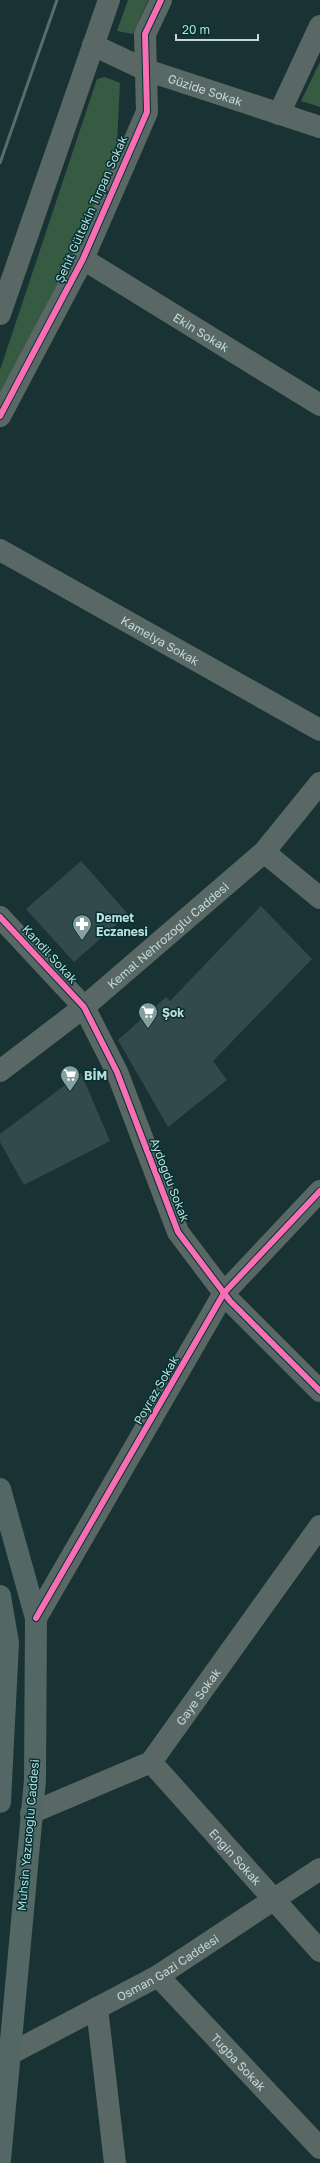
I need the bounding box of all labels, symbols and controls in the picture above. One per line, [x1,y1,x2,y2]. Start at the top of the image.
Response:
scale bar [176,16,258,42]
text: 20 m [182,22,210,37]
street label: Güzide Sokak [166,70,245,109]
street label: Şehit Gültekin Tırpan Sokak [52,133,130,285]
street label: Ekin Sokak [171,309,232,355]
street label: Kamelya Sokak [119,612,202,668]
street label: Kemal Nehrozoğlu Caddesi [104,878,232,991]
place label: Demet Eczanesi [96,910,148,939]
pharmacy icon: Demet Eczanesi [71,913,93,941]
street label: Kandil Sokak [19,922,81,987]
supermarket icon: Şok [137,1001,159,1029]
place label: Şok [162,1005,184,1020]
supermarket icon: BİM [59,1064,81,1092]
place label: BİM [84,1068,107,1083]
street label: Aydoğdu Sokak [147,1136,193,1224]
street label: Poyraz Sokak [130,1353,182,1427]
street label: Gaye Sokak [172,1665,224,1728]
street label: Muhsin Yazıcıoğlu Caddesi [14,1758,42,1912]
street label: Engin Sokak [206,1825,265,1888]
street label: Osman Gazi Caddesi [114,1931,221,2004]
street label: Tuğba Sokak [208,2030,270,2094]

